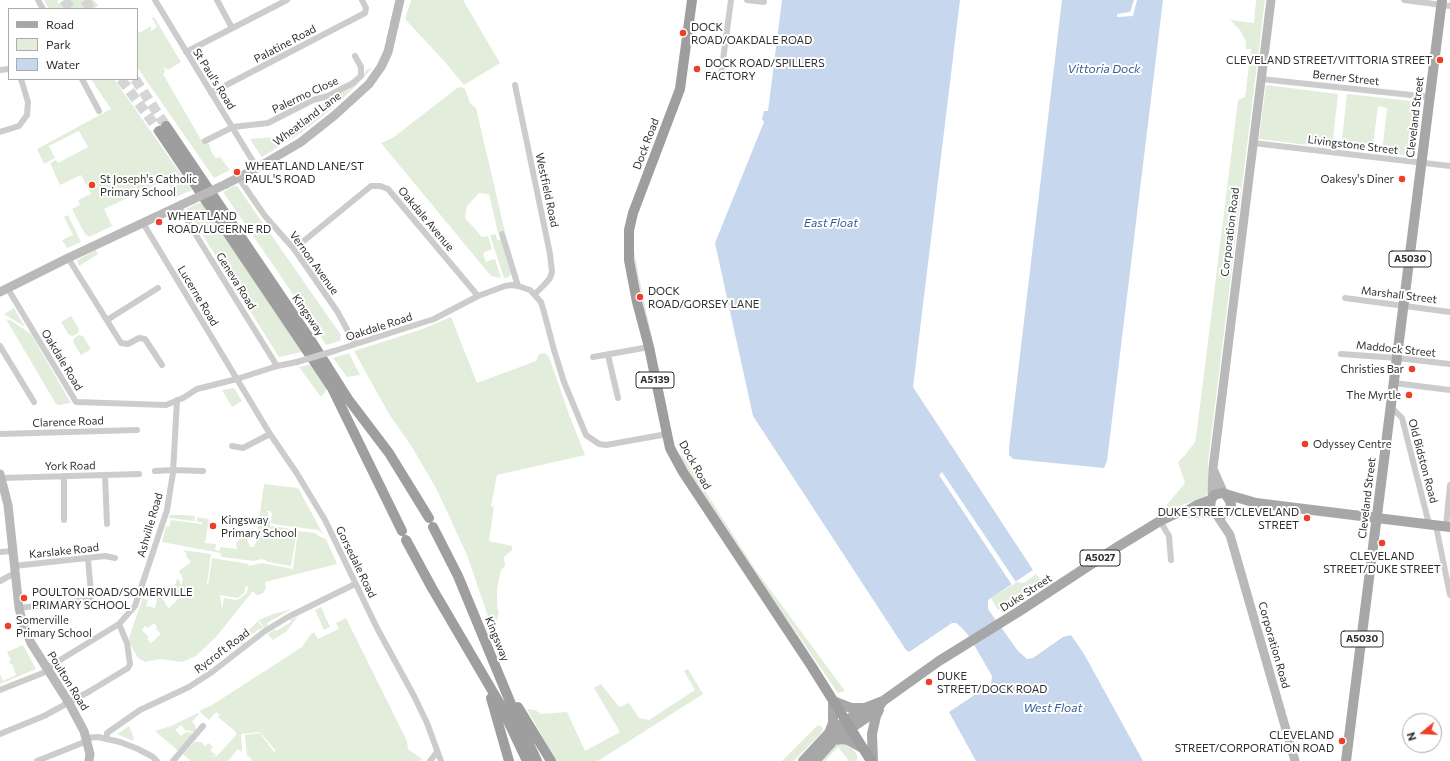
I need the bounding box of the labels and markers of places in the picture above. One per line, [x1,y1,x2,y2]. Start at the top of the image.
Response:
place label: DOCK ROAD/OAKDALE ROAD [691,20,812,46]
marker: DOCK ROAD/OAKDALE ROAD [678,28,688,38]
place label: CLEVELAND STREET/VITTORIA STREET [1226,53,1432,67]
marker: CLEVELAND STREET/VITTORIA STREET [1435,55,1445,65]
place label: DOCK ROAD/SPILLERS FACTORY [705,56,825,82]
marker: DOCK ROAD/SPILLERS FACTORY [692,64,702,74]
place label: WHEATLAND LANE/ST PAUL'S ROAD [245,159,364,185]
marker: WHEATLAND LANE/ST PAUL'S ROAD [232,167,242,177]
place label: St Joseph's Catholic Primary School [100,172,197,198]
place label: Oakesy's Diner [1320,172,1394,186]
marker: Oakesy's Diner [1397,174,1407,184]
marker: St Joseph's Catholic Primary School [87,180,97,190]
place label: WHEATLAND ROAD/LUCERNE RD [167,209,271,235]
marker: WHEATLAND ROAD/LUCERNE RD [154,217,164,227]
place label: DOCK ROAD/GORSEY LANE [648,284,759,310]
marker: DOCK ROAD/GORSEY LANE [635,292,645,302]
place label: Christies Bar [1340,362,1404,376]
marker: Christies Bar [1407,364,1417,374]
place label: The Myrtle [1346,388,1401,402]
marker: The Myrtle [1404,390,1414,400]
place label: Odyssey Centre [1313,437,1392,451]
marker: Odyssey Centre [1300,439,1310,449]
place label: DUKE STREET/CLEVELAND STREET [1158,505,1299,531]
place label: Kingsway Primary School [221,513,297,539]
marker: DUKE STREET/CLEVELAND STREET [1302,513,1312,523]
marker: Kingsway Primary School [208,521,218,531]
marker: CLEVELAND STREET/DUKE STREET [1377,538,1387,548]
place label: CLEVELAND STREET/DUKE STREET [1323,549,1441,575]
place label: POULTON ROAD/SOMERVILLE PRIMARY SCHOOL [32,585,193,611]
marker: POULTON ROAD/SOMERVILLE PRIMARY SCHOOL [19,593,29,603]
place label: Somerville Primary School [16,613,92,639]
marker: Somerville Primary School [3,621,13,631]
place label: DUKE STREET/DOCK ROAD [937,669,1047,695]
marker: DUKE STREET/DOCK ROAD [924,677,934,687]
place label: CLEVELAND STREET/CORPORATION ROAD [1175,728,1334,754]
marker: CLEVELAND STREET/CORPORATION ROAD [1337,736,1347,746]

